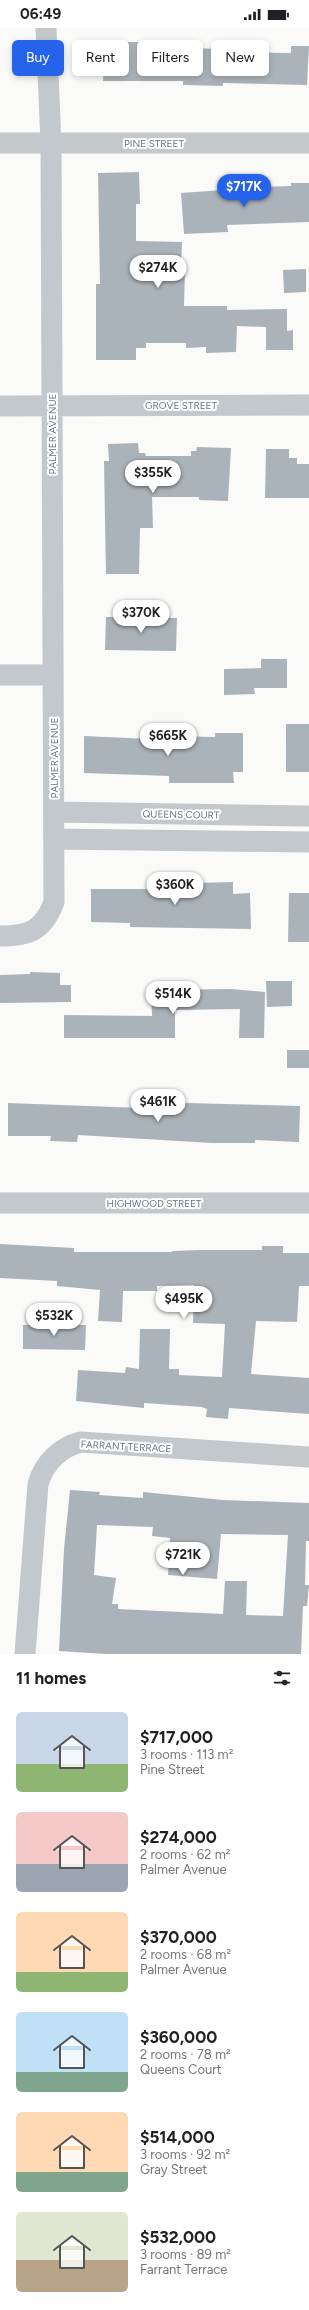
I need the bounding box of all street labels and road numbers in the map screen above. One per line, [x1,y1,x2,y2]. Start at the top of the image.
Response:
street label: PINE STREET [124,137,184,150]
street label: PALMER AVENUE [46,394,59,474]
street label: GROVE STREET [145,399,218,412]
street label: PALMER AVENUE [48,718,61,798]
street label: QUEENS COURT [142,807,220,822]
street label: HIGHWOOD STREET [106,1197,202,1210]
street label: FARRANT TERRACE [80,1438,172,1455]

